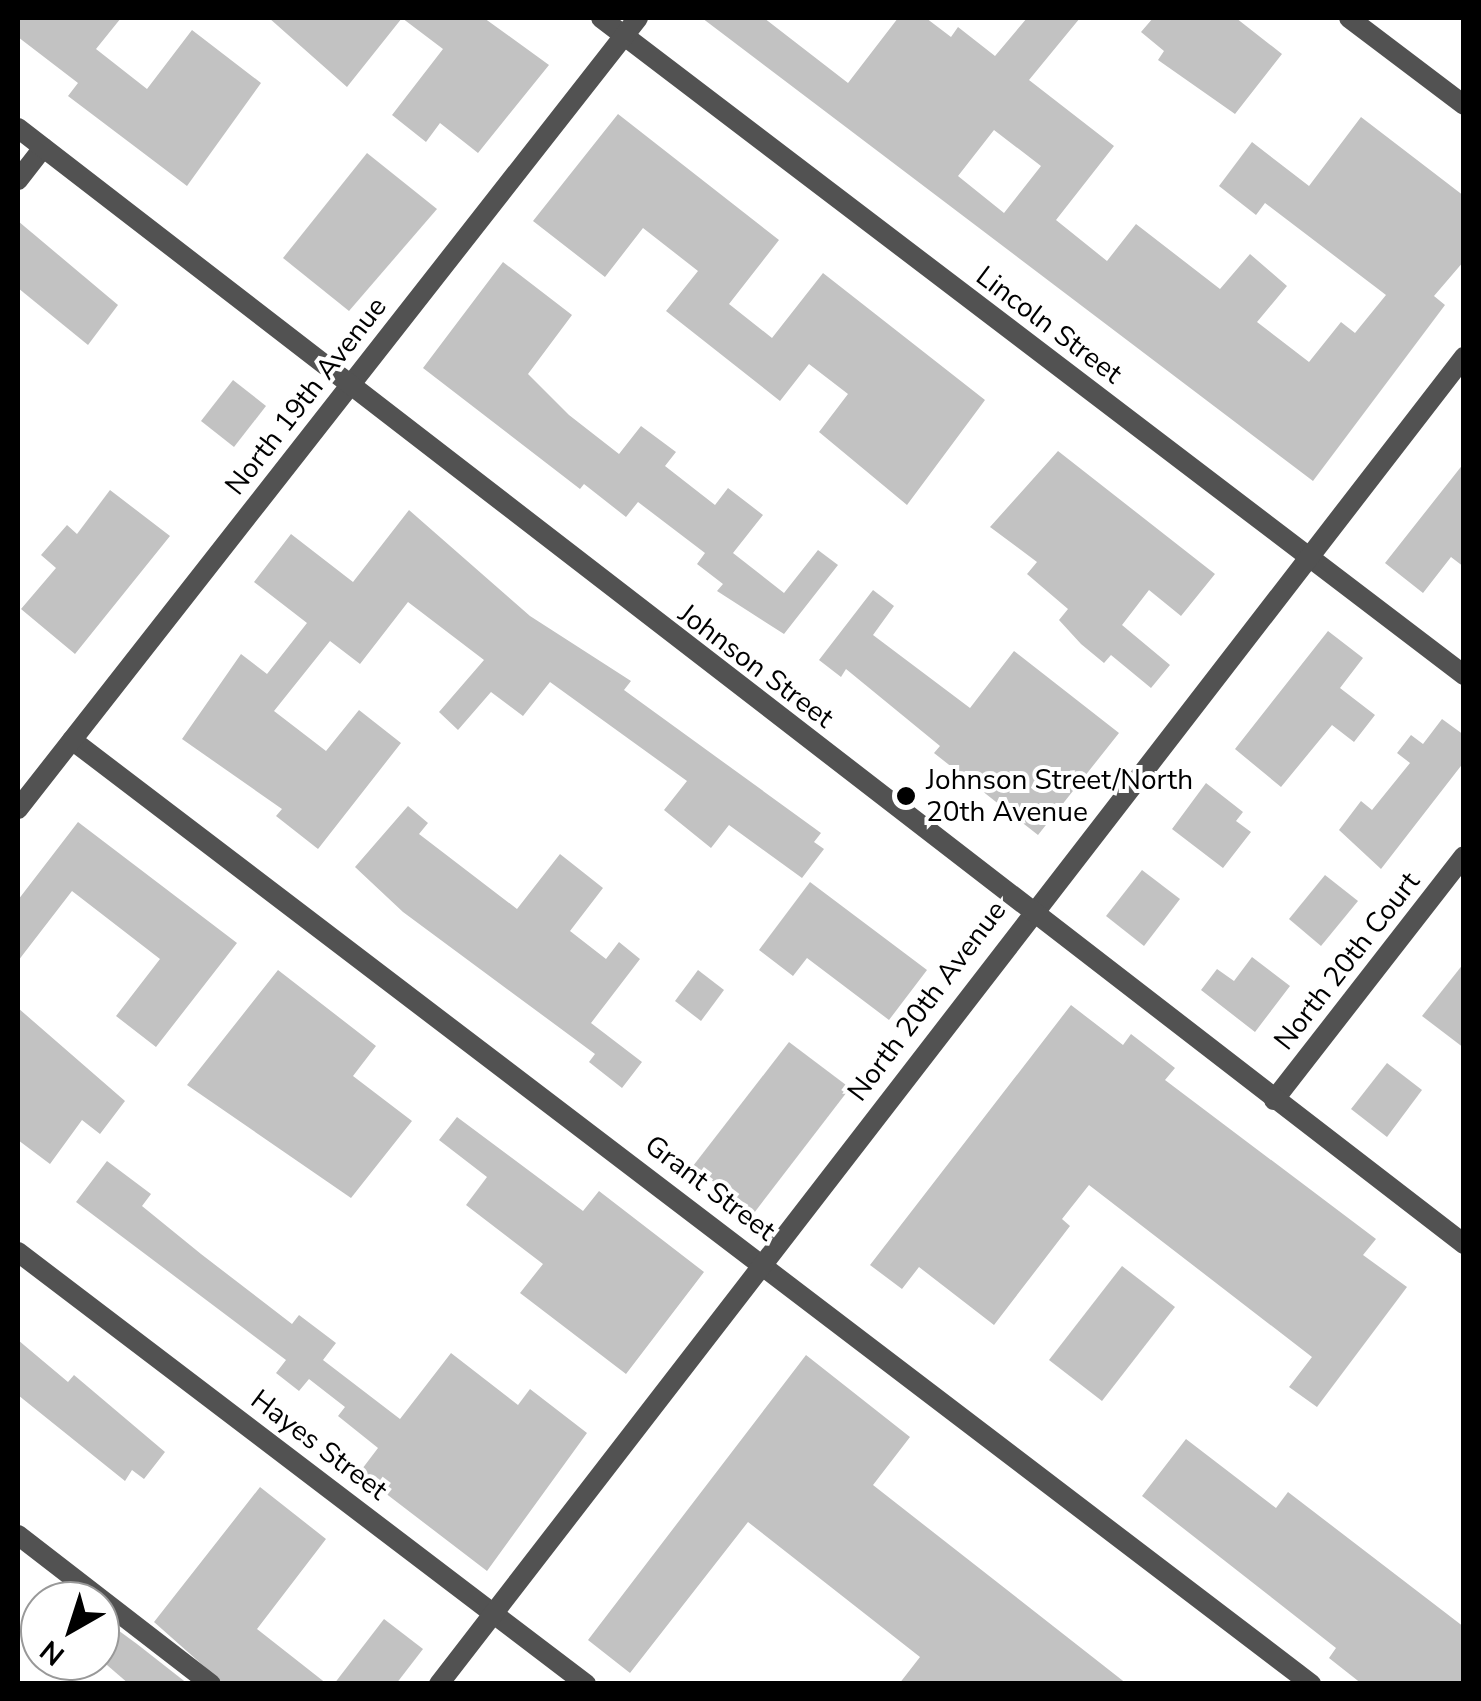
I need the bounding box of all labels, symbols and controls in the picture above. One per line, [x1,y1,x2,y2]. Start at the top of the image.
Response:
street label: Lincoln Street [970,259,1128,391]
street label: North 19th Avenue [218,290,394,502]
street label: Johnson Street [672,597,840,735]
place label: Johnson Street/North 20th Avenue [926,763,1193,829]
marker: Johnson Street/North 20th Avenue [895,785,917,807]
street label: North 20th Court [1267,865,1427,1057]
street label: North 20th Avenue [841,894,1013,1108]
street label: Grant Street [638,1128,782,1248]
street label: Hayes Street [244,1383,394,1507]
north arrow [20,1581,120,1681]
text: N [32,1631,72,1674]

